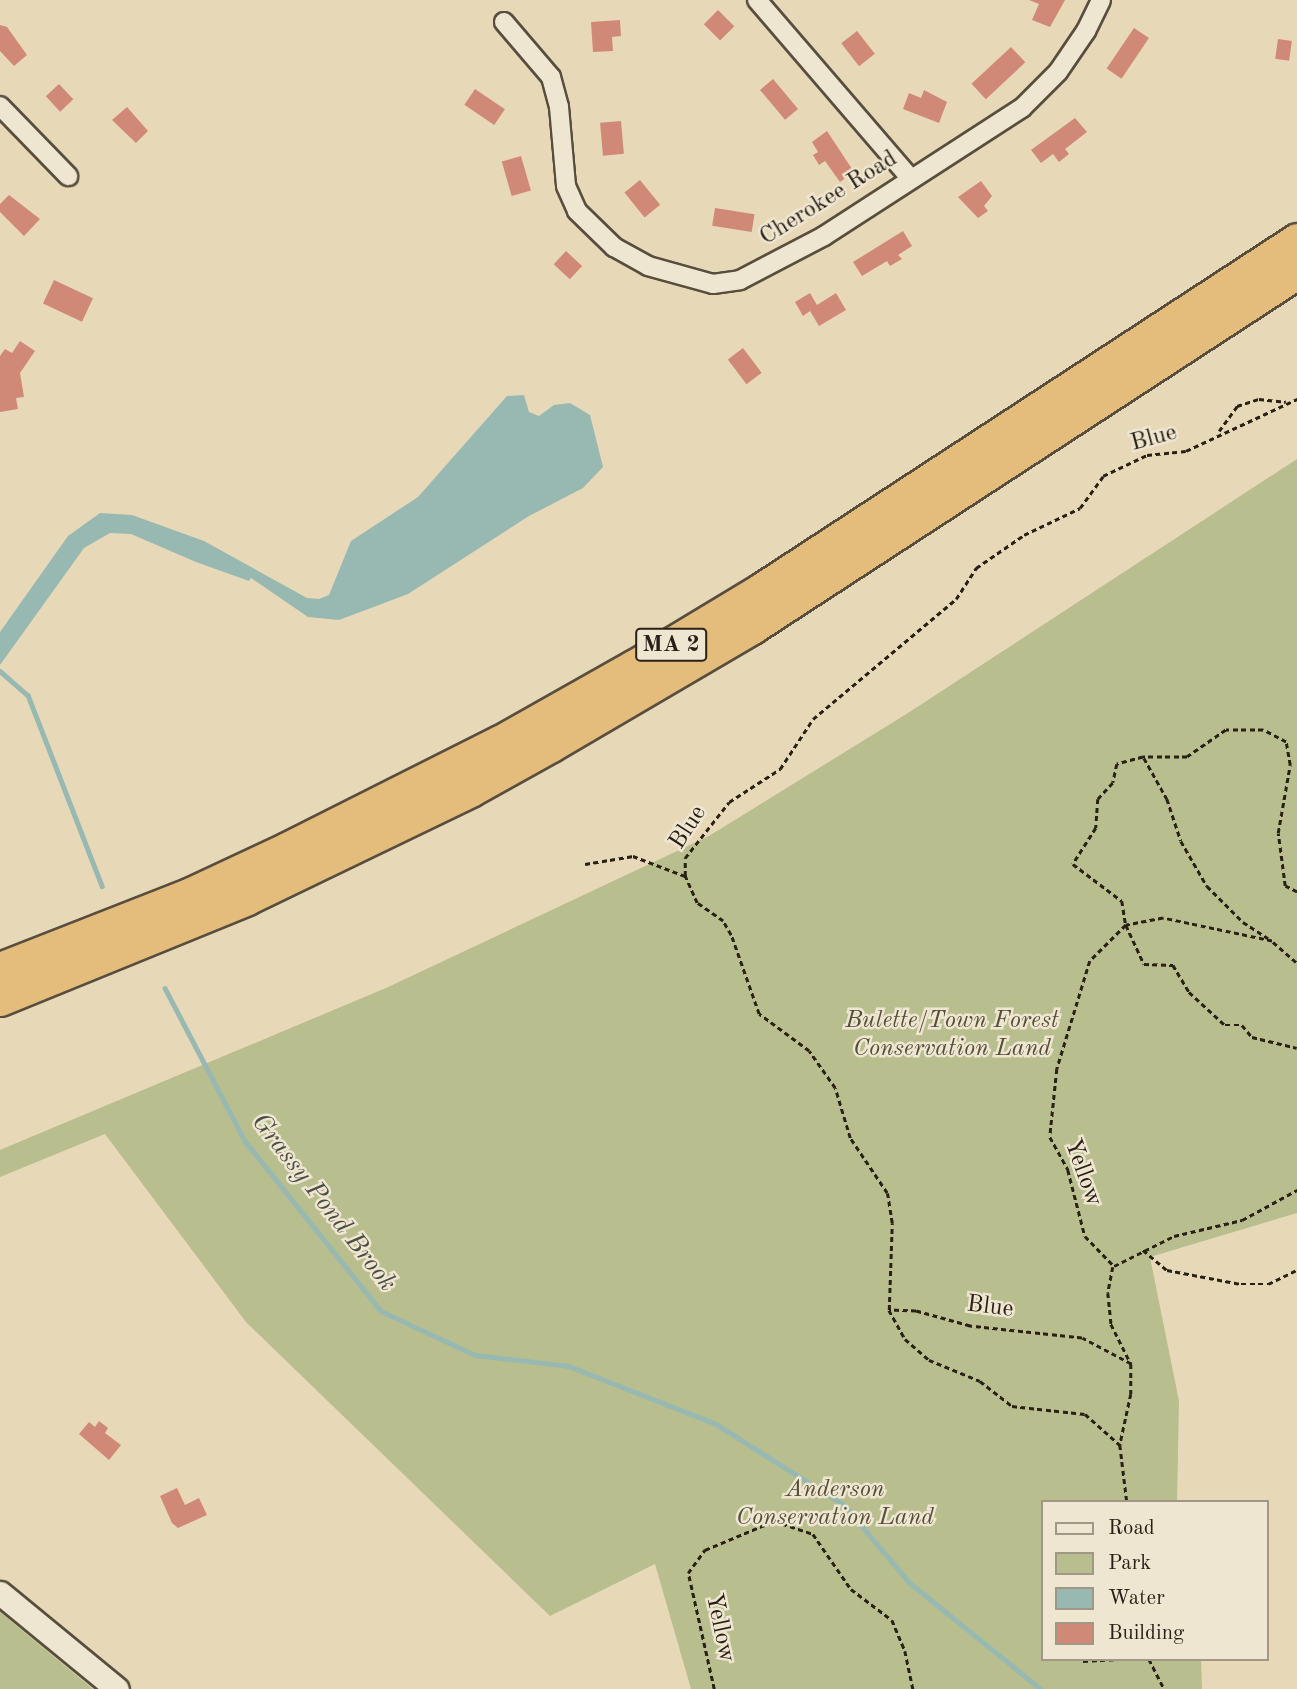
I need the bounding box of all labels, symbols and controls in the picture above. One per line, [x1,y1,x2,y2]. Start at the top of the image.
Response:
street label: Cherokee Road [755,145,903,253]
street label: Blue [1128,419,1180,459]
road number: MA 2 [634,625,708,664]
street label: Blue [664,800,714,856]
park label: Bulette/Town Forest Conservation Land [845,1008,1059,1064]
water label: Grassy Pond Brook [244,1108,402,1298]
street label: Yellow [1057,1135,1107,1211]
street label: Blue [965,1291,1015,1325]
park label: Anderson Conservation Land [736,1477,934,1533]
legend [1042,1500,1269,1661]
text: Road [1108,1518,1155,1539]
text: Park [1108,1553,1151,1574]
text: Water [1108,1588,1165,1609]
street label: Yellow [698,1591,740,1665]
text: Building [1108,1623,1184,1644]

